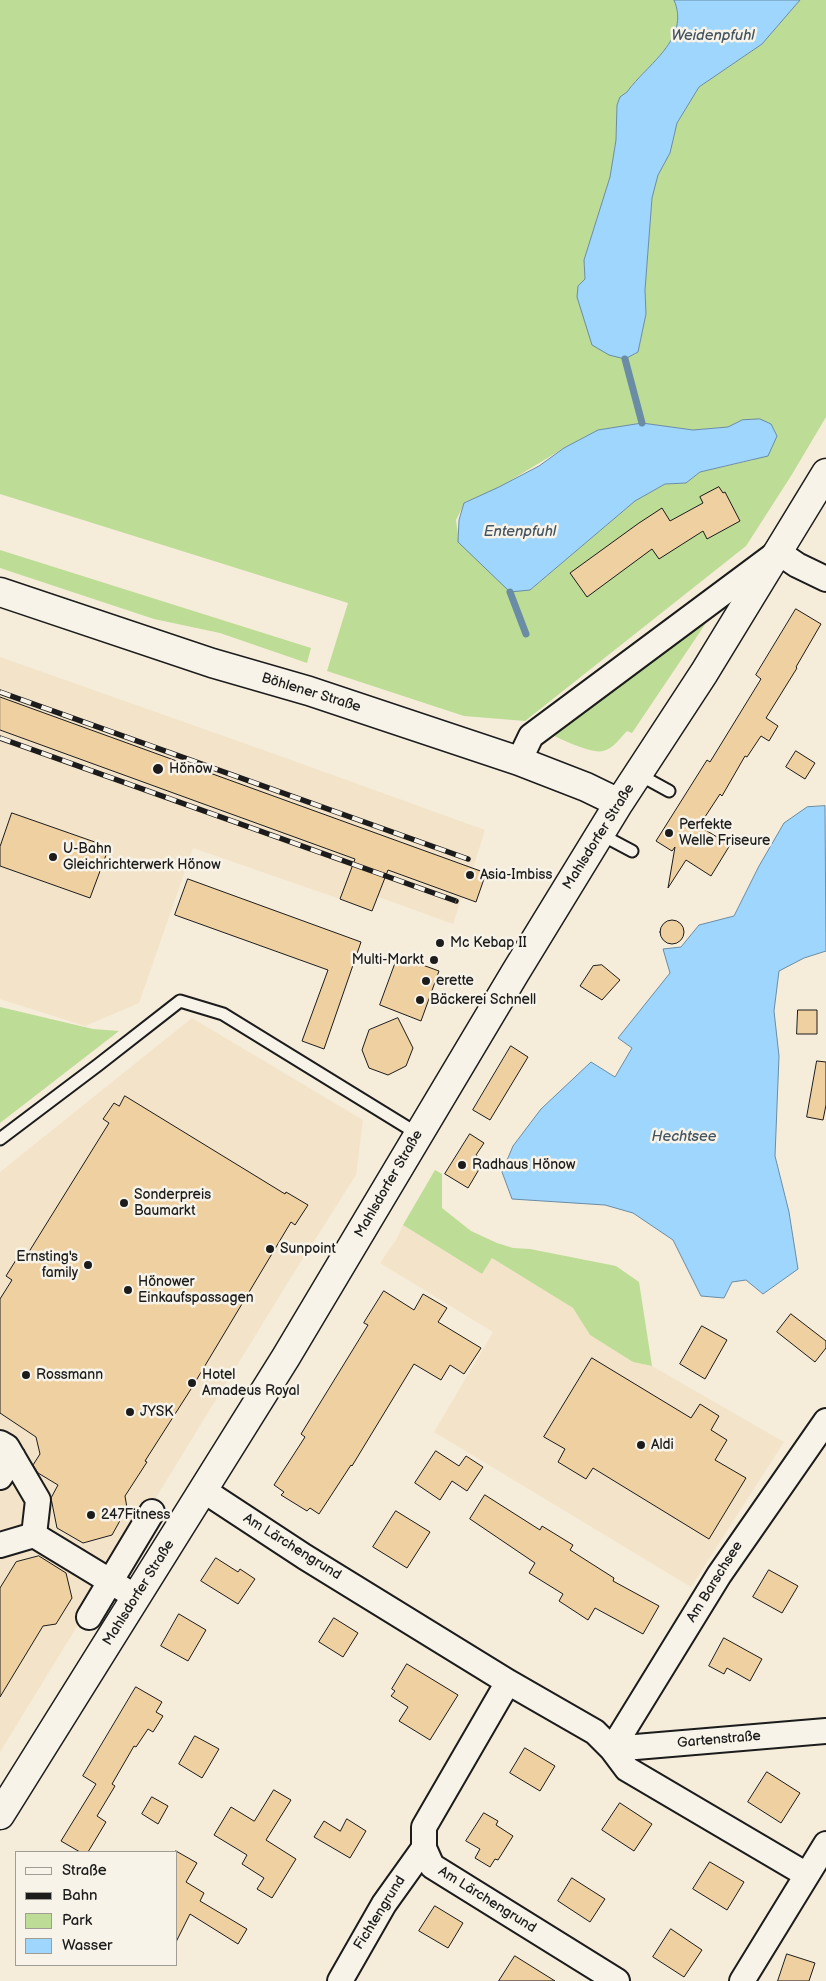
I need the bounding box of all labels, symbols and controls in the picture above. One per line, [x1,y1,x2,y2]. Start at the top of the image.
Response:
water label: Weidenpfuhl [671,27,755,45]
water label: Entenpfuhl [484,523,556,541]
street label: Böhlener Straße [259,670,363,716]
place label: Hönow [169,761,212,777]
marker: Hönow [151,762,165,776]
street label: Mahlsdorfer Straße [560,781,638,893]
place label: Perfekte Welle Friseure [679,817,770,850]
marker: Perfekte Welle Friseure [663,827,675,839]
place label: U-Bahn Gleichrichterwerk Hönow [63,841,221,874]
marker: U-Bahn Gleichrichterwerk Hönow [47,851,59,863]
place label: Asia-Imbiss [480,867,552,883]
marker: Asia-Imbiss [464,869,476,881]
place label: Mc Kebap II [450,935,527,951]
marker: Mc Kebap II [434,937,446,949]
place label: Multi-Markt [352,952,424,968]
marker: Multi-Markt [428,954,440,966]
place label: erette [436,973,474,989]
marker: erette [420,975,432,987]
place label: Bäckerei Schnell [430,992,536,1008]
marker: Bäckerei Schnell [414,994,426,1006]
street label: Mahlsdorfer Straße [351,1127,427,1241]
water label: Hechtsee [651,1128,717,1146]
place label: Radhaus Hönow [472,1157,575,1173]
marker: Radhaus Hönow [456,1159,468,1171]
place label: Sonderpreis Baumarkt [134,1187,211,1220]
marker: Sonderpreis Baumarkt [118,1197,130,1209]
place label: Sunpoint [280,1241,336,1257]
marker: Sunpoint [264,1243,276,1255]
place label: Ernsting's family [16,1249,78,1282]
marker: Ernsting's family [82,1259,94,1271]
place label: Hönower Einkaufspassagen [138,1274,254,1306]
marker: Hönower Einkaufspassagen [122,1284,134,1296]
place label: Rossmann [36,1367,103,1383]
place label: Hotel Amadeus Royal [202,1367,300,1400]
marker: Rossmann [20,1369,32,1381]
marker: Hotel Amadeus Royal [186,1377,198,1389]
place label: JYSK [140,1404,173,1420]
marker: JYSK [124,1406,136,1418]
place label: Aldi [651,1437,674,1453]
marker: Aldi [635,1439,647,1451]
place label: 247Fitness [101,1507,170,1523]
marker: 247Fitness [85,1509,97,1521]
street label: Am Lärchengrund [240,1510,344,1584]
street label: Mahlsdorfer Straße [100,1537,178,1649]
street label: Am Barschsee [683,1538,747,1626]
street label: Gartenstraße [677,1728,761,1752]
legend [15,1851,178,1966]
text: Straße [62,1861,107,1880]
street label: Am Lärchengrund [435,1863,539,1937]
street label: Fichtengrund [351,1873,409,1953]
text: Bahn [62,1886,98,1905]
text: Park [62,1911,92,1930]
text: Wasser [62,1936,112,1955]

